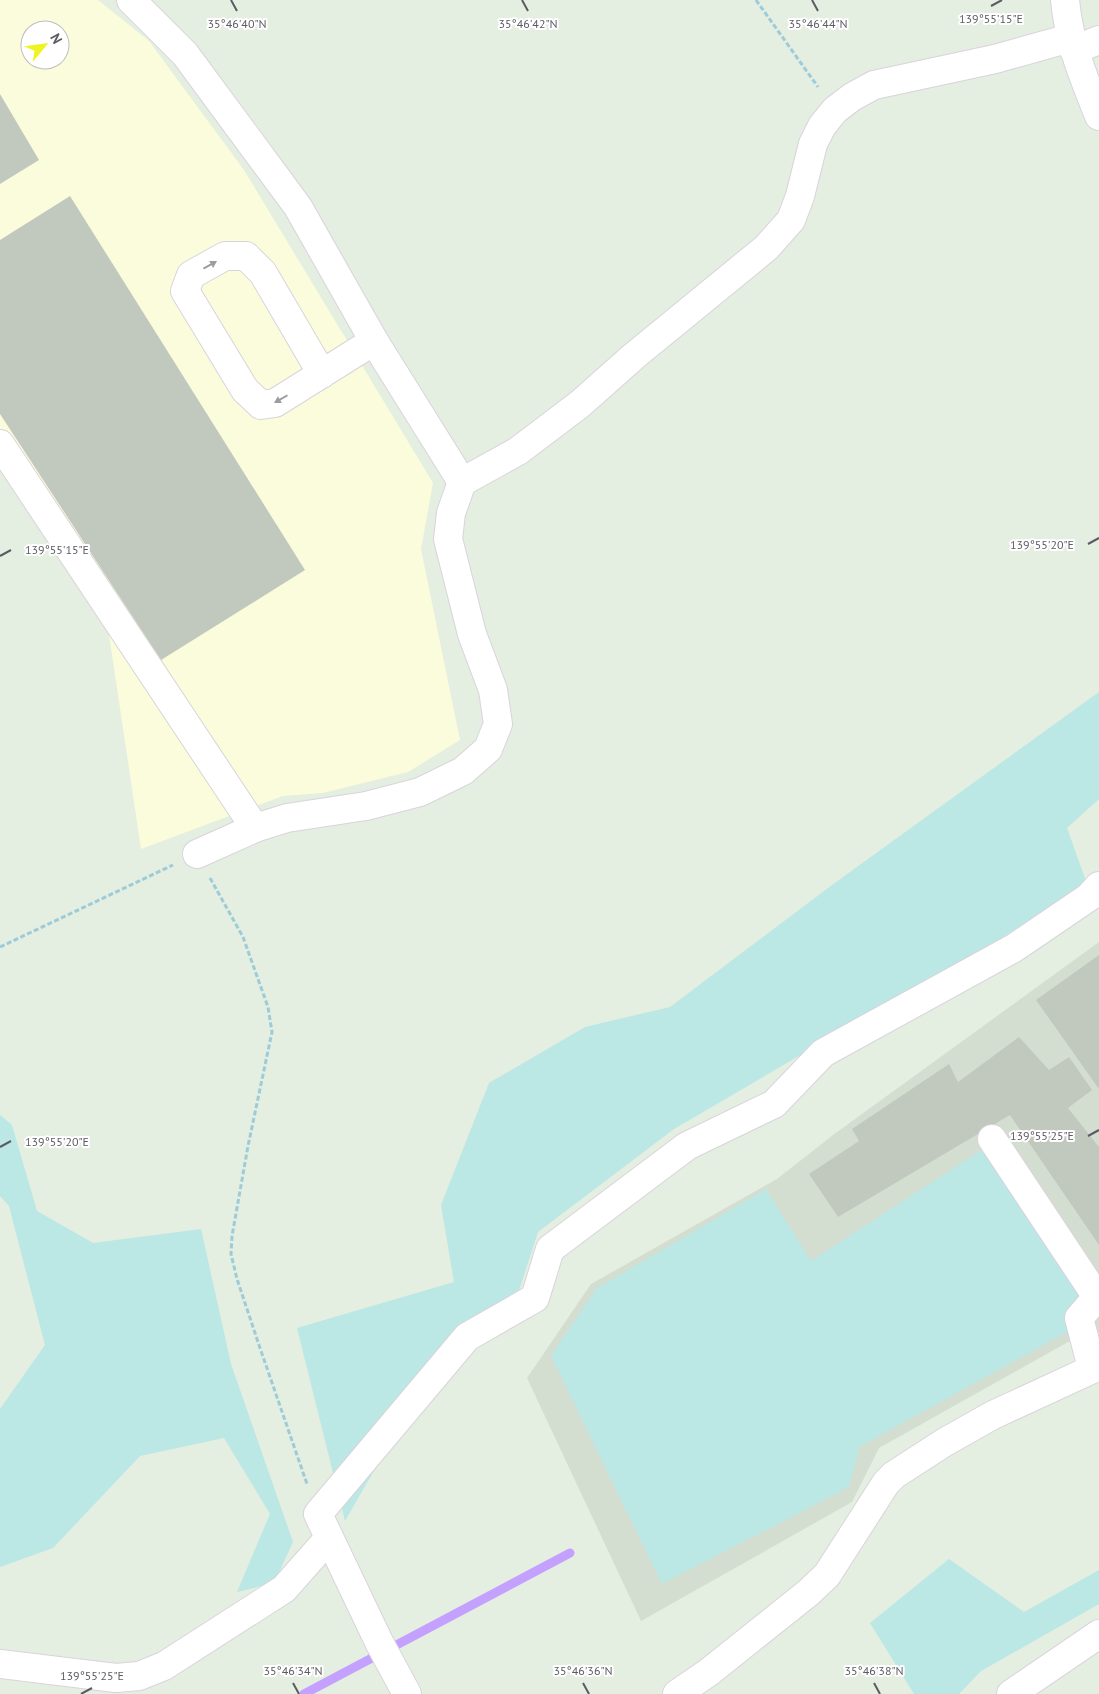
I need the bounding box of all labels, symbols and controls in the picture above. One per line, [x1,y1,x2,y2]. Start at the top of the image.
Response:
text: 139°55'15"E [959,11,1023,26]
text: 35°46'40"N [207,16,267,31]
text: 35°46'42"N [498,16,558,31]
text: 35°46'44"N [788,16,848,31]
north arrow [20,20,70,70]
text: N [46,30,66,47]
one-way arrow [203,260,216,269]
one-way arrow [274,395,287,404]
text: 139°55'20"E [1010,537,1074,552]
text: 139°55'15"E [25,542,89,557]
text: 139°55'25"E [1010,1128,1074,1143]
text: 139°55'20"E [25,1134,89,1149]
text: 35°46'34"N [263,1663,323,1678]
text: 35°46'36"N [553,1663,613,1678]
text: 35°46'38"N [844,1663,904,1678]
text: 139°55'25"E [60,1668,124,1683]

